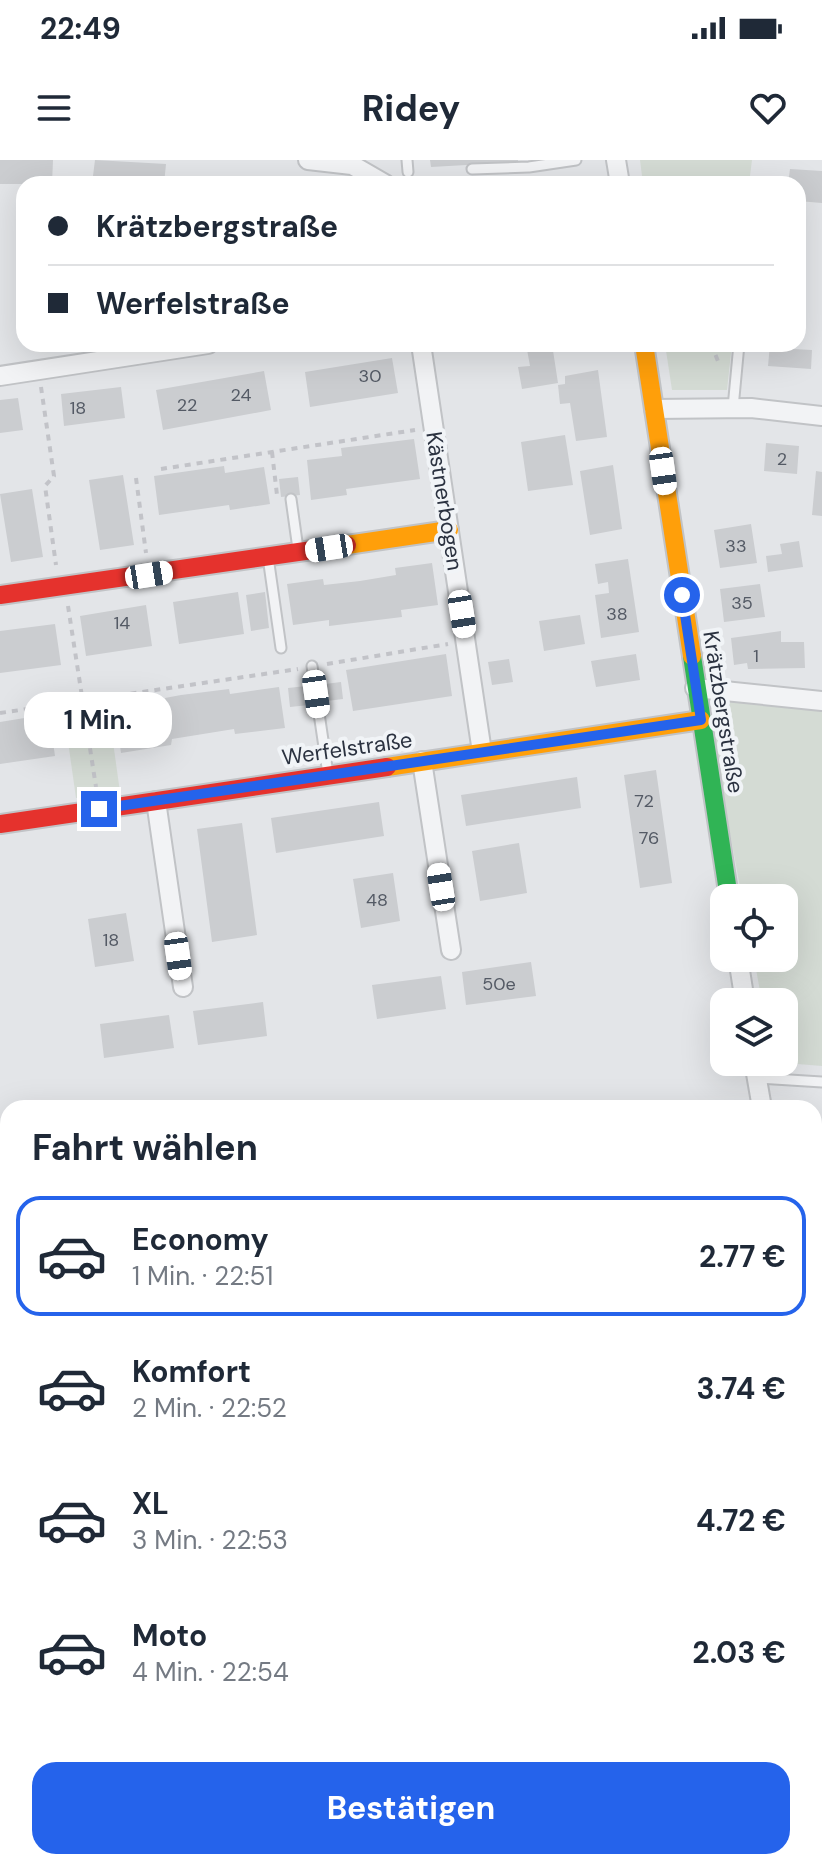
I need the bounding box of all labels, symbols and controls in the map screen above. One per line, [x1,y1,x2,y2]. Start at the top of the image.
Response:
text: 22:49 [40,9,121,48]
text: Ridey [362,85,460,132]
icon: menu [32,86,76,130]
icon: heart [746,86,790,130]
text: Krätzbergstraße [96,207,338,246]
text: Werfelstraße [96,284,289,323]
house number: 30 [359,364,381,388]
house number: 24 [231,383,252,407]
house number: 22 [177,393,197,417]
house number: 18 [70,396,86,420]
street label: Kästnerbogen [419,430,470,573]
car [648,446,678,496]
house number: 2 [777,447,787,471]
car [303,532,355,564]
house number: 33 [725,534,747,558]
car [123,559,175,591]
route start [664,577,700,613]
car [446,588,478,640]
house number: 35 [731,591,753,615]
house number: 38 [606,602,628,626]
house number: 14 [114,611,130,635]
street label: Krätzbergstraße [696,629,751,795]
house number: 1 [753,644,759,668]
car [301,669,331,719]
callout: 1 Min. [25,693,173,749]
text: 1 Min. [64,703,132,737]
street label: Werfelstraße [280,725,414,772]
house number: 72 [634,789,654,813]
route end [81,791,117,827]
house number: 76 [639,826,659,850]
car [425,861,457,913]
map controls [710,884,798,1076]
button: locate [710,884,798,972]
house number: 48 [366,888,388,912]
house number: 18 [103,928,119,952]
car [163,931,193,981]
house number: 50e [482,972,516,996]
button: layers [710,988,798,1076]
text: Fahrt wählen [32,1124,258,1171]
icon: car [36,1220,108,1292]
text: Economy [132,1220,269,1259]
text: 2.77 € [699,1237,786,1276]
text: 1 Min. · 22:51 [132,1259,273,1293]
icon: car [36,1352,108,1424]
text: Komfort [132,1352,251,1391]
text: 3.74 € [697,1369,786,1408]
text: 2 Min. · 22:52 [132,1391,287,1425]
icon: car [36,1484,108,1556]
text: XL [132,1484,169,1523]
text: 4.72 € [696,1501,786,1540]
text: 3 Min. · 22:53 [132,1523,288,1557]
icon: car [36,1616,108,1688]
text: Moto [132,1616,207,1655]
text: 2.03 € [692,1633,786,1672]
text: 4 Min. · 22:54 [132,1655,289,1689]
button: Bestätigen [32,1762,790,1854]

